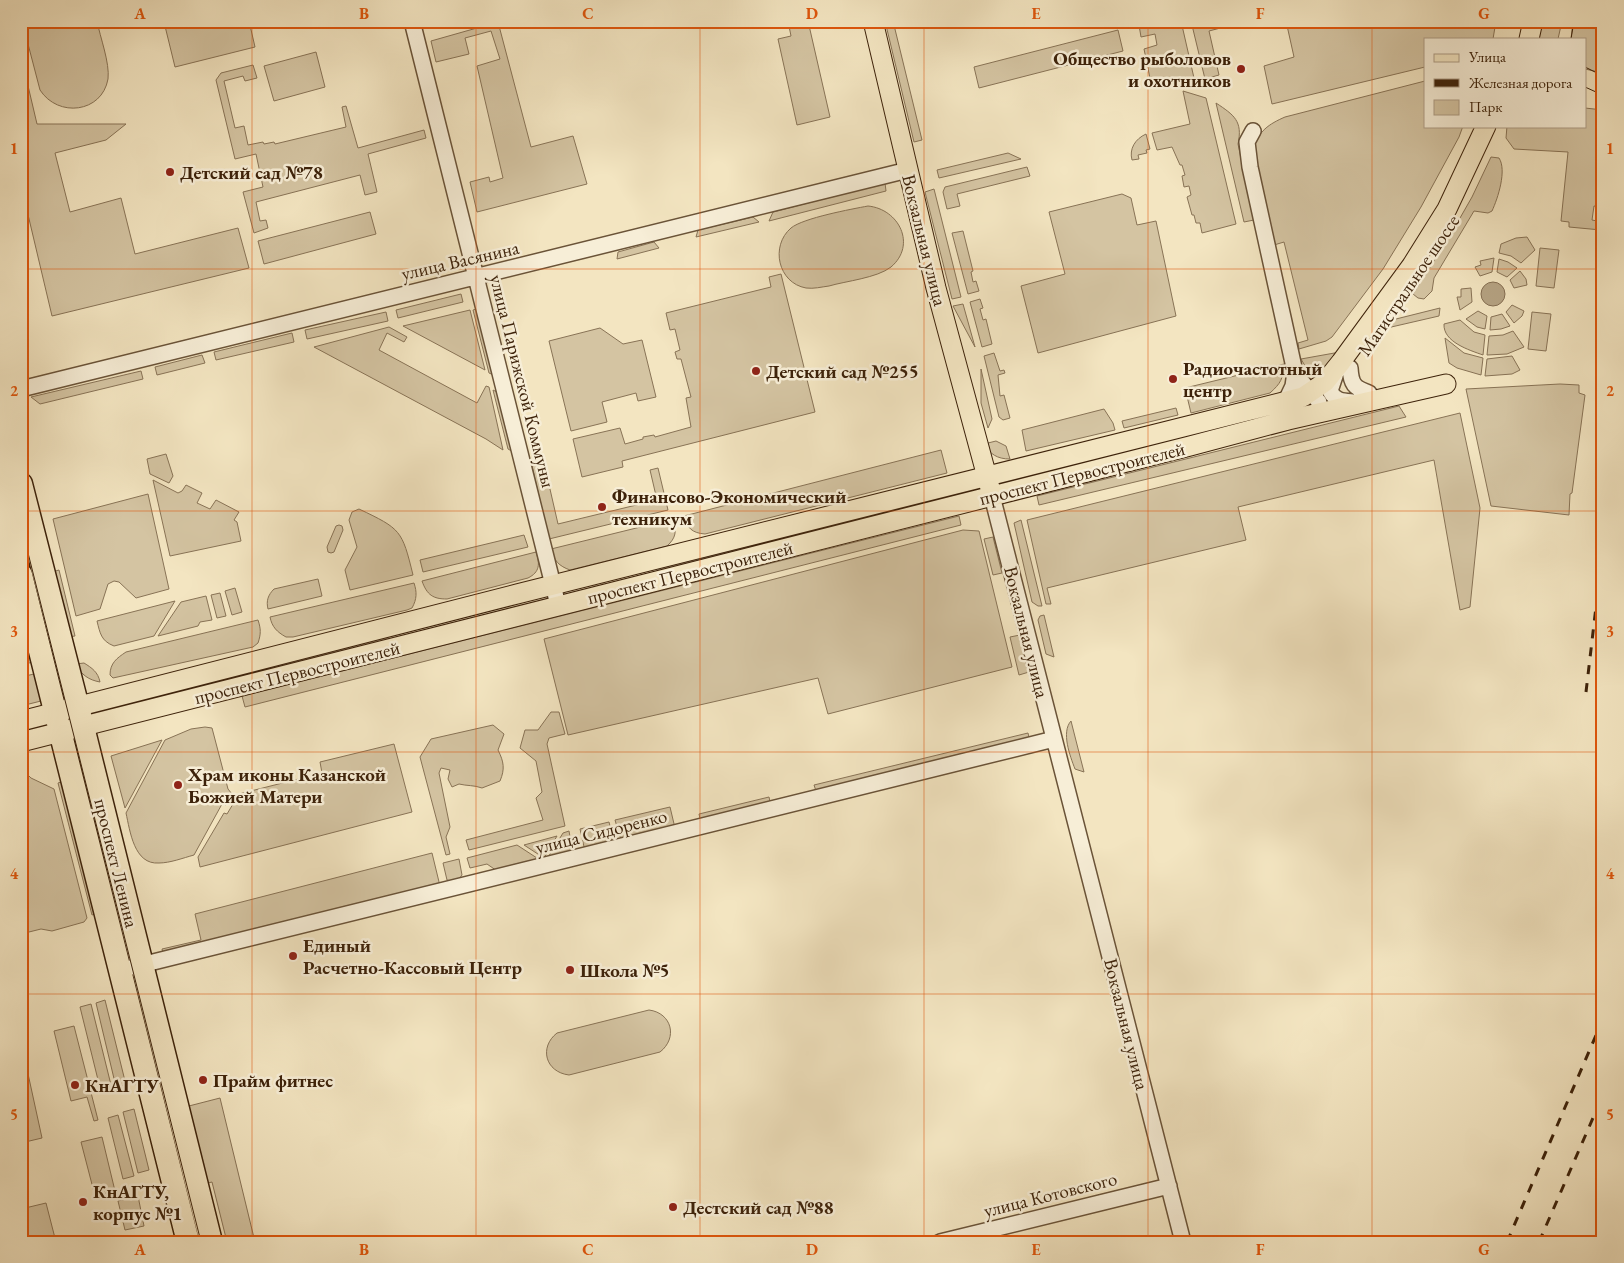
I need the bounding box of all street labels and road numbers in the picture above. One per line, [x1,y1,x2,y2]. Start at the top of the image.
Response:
street label: Вокзальная улица [896,172,953,309]
street label: Магистральное шоссе [1352,210,1465,361]
street label: улица Васянина [399,235,522,286]
street label: улица Парижской Коммуны [484,272,561,491]
street label: проспект Первостроителей [977,436,1188,511]
street label: проспект Первостроителей [585,535,796,610]
street label: Вокзальная улица [998,564,1055,701]
street label: проспект Первостроителей [192,635,403,710]
street label: проспект Ленина [88,796,145,931]
street label: улица Сидоренко [533,803,670,860]
street label: Вокзальная улица [1098,956,1155,1093]
street label: улица Котовского [981,1166,1119,1223]

